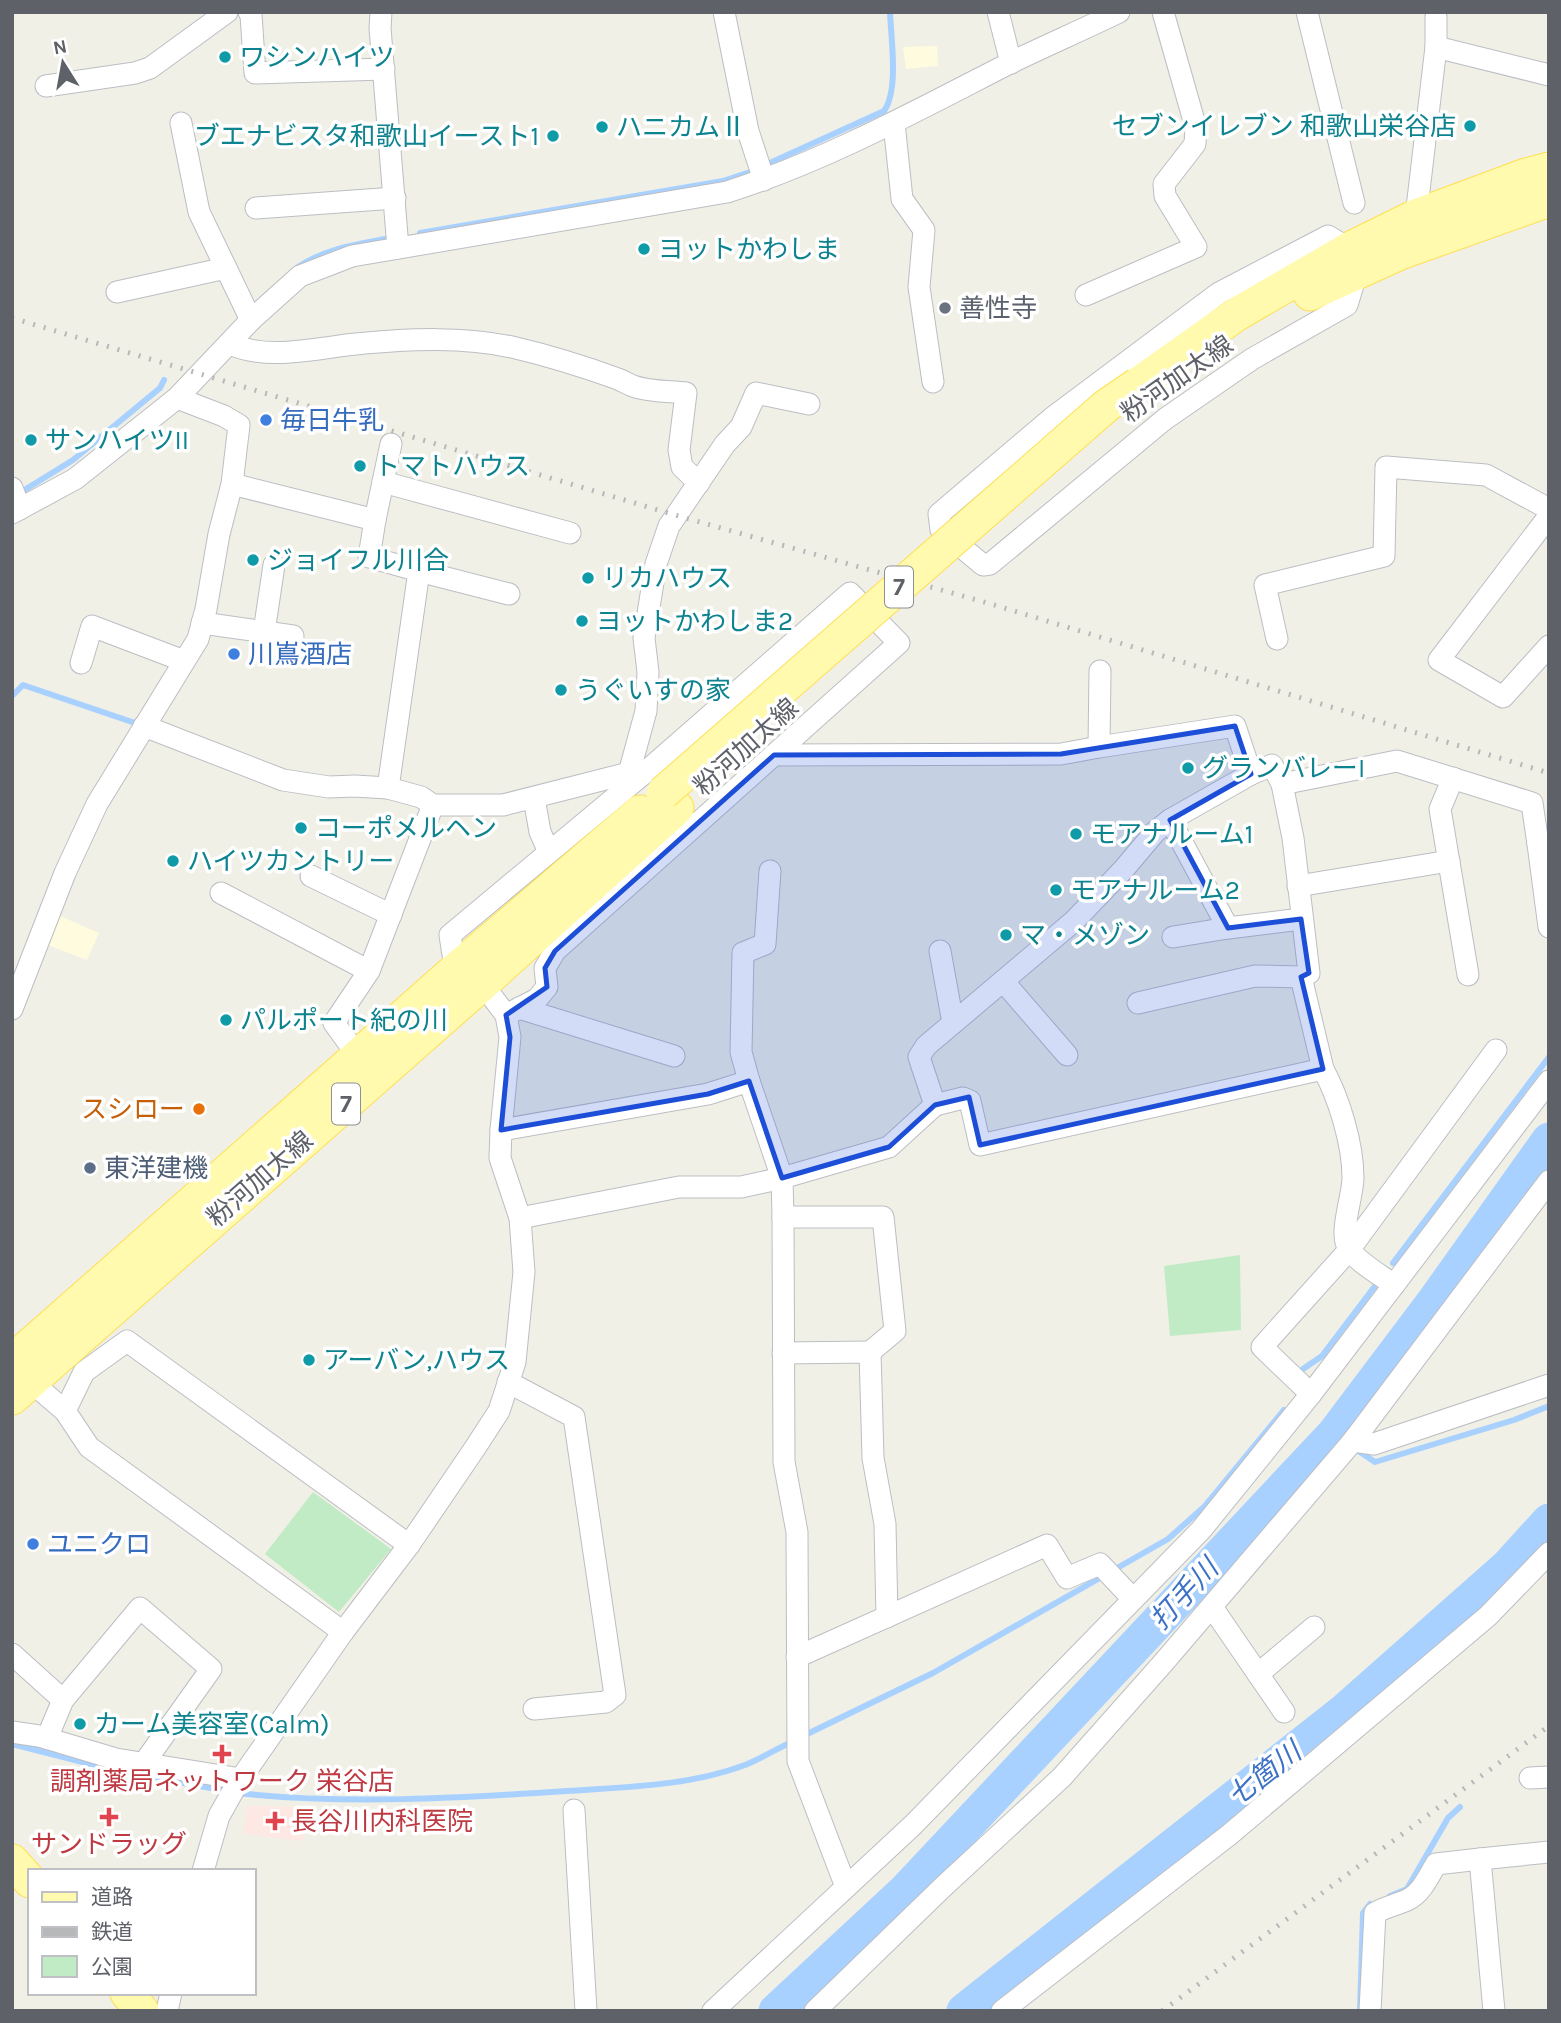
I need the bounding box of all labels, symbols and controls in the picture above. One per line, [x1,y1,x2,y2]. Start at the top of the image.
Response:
north arrow [28,28,98,98]
text: N [51,35,69,59]
place label: ワシンハイツ [239,42,394,73]
marker: ワシンハイツ [217,49,233,65]
place label: セブンイレブン 和歌山栄谷店 [1112,111,1456,142]
place label: ハニカムⅡ [616,112,746,143]
marker: セブンイレブン 和歌山栄谷店 [1462,118,1478,134]
marker: ハニカムⅡ [594,119,610,135]
place label: ブエナビスタ和歌山イースト1 [194,121,539,152]
marker: ブエナビスタ和歌山イースト1 [545,128,561,144]
place label: ヨットかわしま [658,234,840,265]
marker: ヨットかわしま [636,241,652,257]
place label: 善性寺 [959,293,1037,324]
marker: 善性寺 [937,300,953,316]
street label: 粉河加太線 [1115,329,1239,429]
place label: 毎日牛乳 [280,405,384,436]
marker: 毎日牛乳 [258,412,274,428]
place label: サンハイツII [45,425,189,456]
marker: サンハイツII [23,432,39,448]
place label: トマトハウス [374,451,530,482]
marker: トマトハウス [352,458,368,474]
place label: ジョイフル川合 [267,545,449,576]
marker: ジョイフル川合 [245,552,261,568]
place label: リカハウス [602,563,732,594]
road number: 7 [885,566,913,608]
marker: リカハウス [580,570,596,586]
place label: ヨットかわしま2 [596,606,793,637]
marker: ヨットかわしま2 [574,613,590,629]
place label: 川嶌酒店 [248,639,352,670]
marker: 川嶌酒店 [226,646,242,662]
place label: うぐいすの家 [575,675,731,706]
marker: うぐいすの家 [553,682,569,698]
street label: 粉河加太線 [687,692,805,802]
place label: グランバレーI [1202,753,1365,784]
marker: グランバレーI [1180,760,1196,776]
place label: コーポメルヘン [315,813,497,844]
place label: モアナルーム1 [1090,819,1253,850]
marker: コーポメルヘン [293,820,309,836]
marker: モアナルーム1 [1068,826,1084,842]
place label: ハイツカントリー [187,846,394,877]
marker: ハイツカントリー [165,853,181,869]
place label: モアナルーム2 [1070,875,1240,906]
marker: モアナルーム2 [1048,882,1064,898]
place label: マ・メゾン [1020,920,1150,951]
marker: マ・メゾン [998,927,1014,943]
place label: パルポート紀の川 [240,1005,448,1036]
marker: パルポート紀の川 [218,1012,234,1028]
road number: 7 [332,1084,360,1124]
place label: スシロー [81,1094,185,1125]
marker: スシロー [191,1101,207,1117]
street label: 粉河加太線 [201,1125,319,1233]
place label: 東洋建機 [104,1153,208,1184]
marker: 東洋建機 [82,1160,98,1176]
place label: アーバン,ハウス [323,1345,510,1376]
marker: アーバン,ハウス [301,1352,317,1368]
place label: ユニクロ [47,1529,151,1560]
marker: ユニクロ [25,1536,41,1552]
water label: 打手川 [1143,1550,1227,1636]
place label: カーム美容室(Calm) [94,1709,330,1740]
marker: カーム美容室(Calm) [72,1716,88,1732]
water label: 七箇川 [1221,1733,1310,1813]
marker: 調剤薬局ネットワーク 栄谷店 [214,1746,230,1762]
place label: 調剤薬局ネットワーク 栄谷店 [50,1766,394,1797]
place label: 長谷川内科医院 [291,1806,473,1837]
marker: サンドラッグ [101,1809,117,1825]
marker: 長谷川内科医院 [265,1811,285,1831]
place label: サンドラッグ [31,1829,187,1860]
legend [28,1869,256,1995]
text: 道路 [91,1885,133,1909]
text: 鉄道 [91,1920,133,1944]
text: 公園 [91,1955,133,1979]

